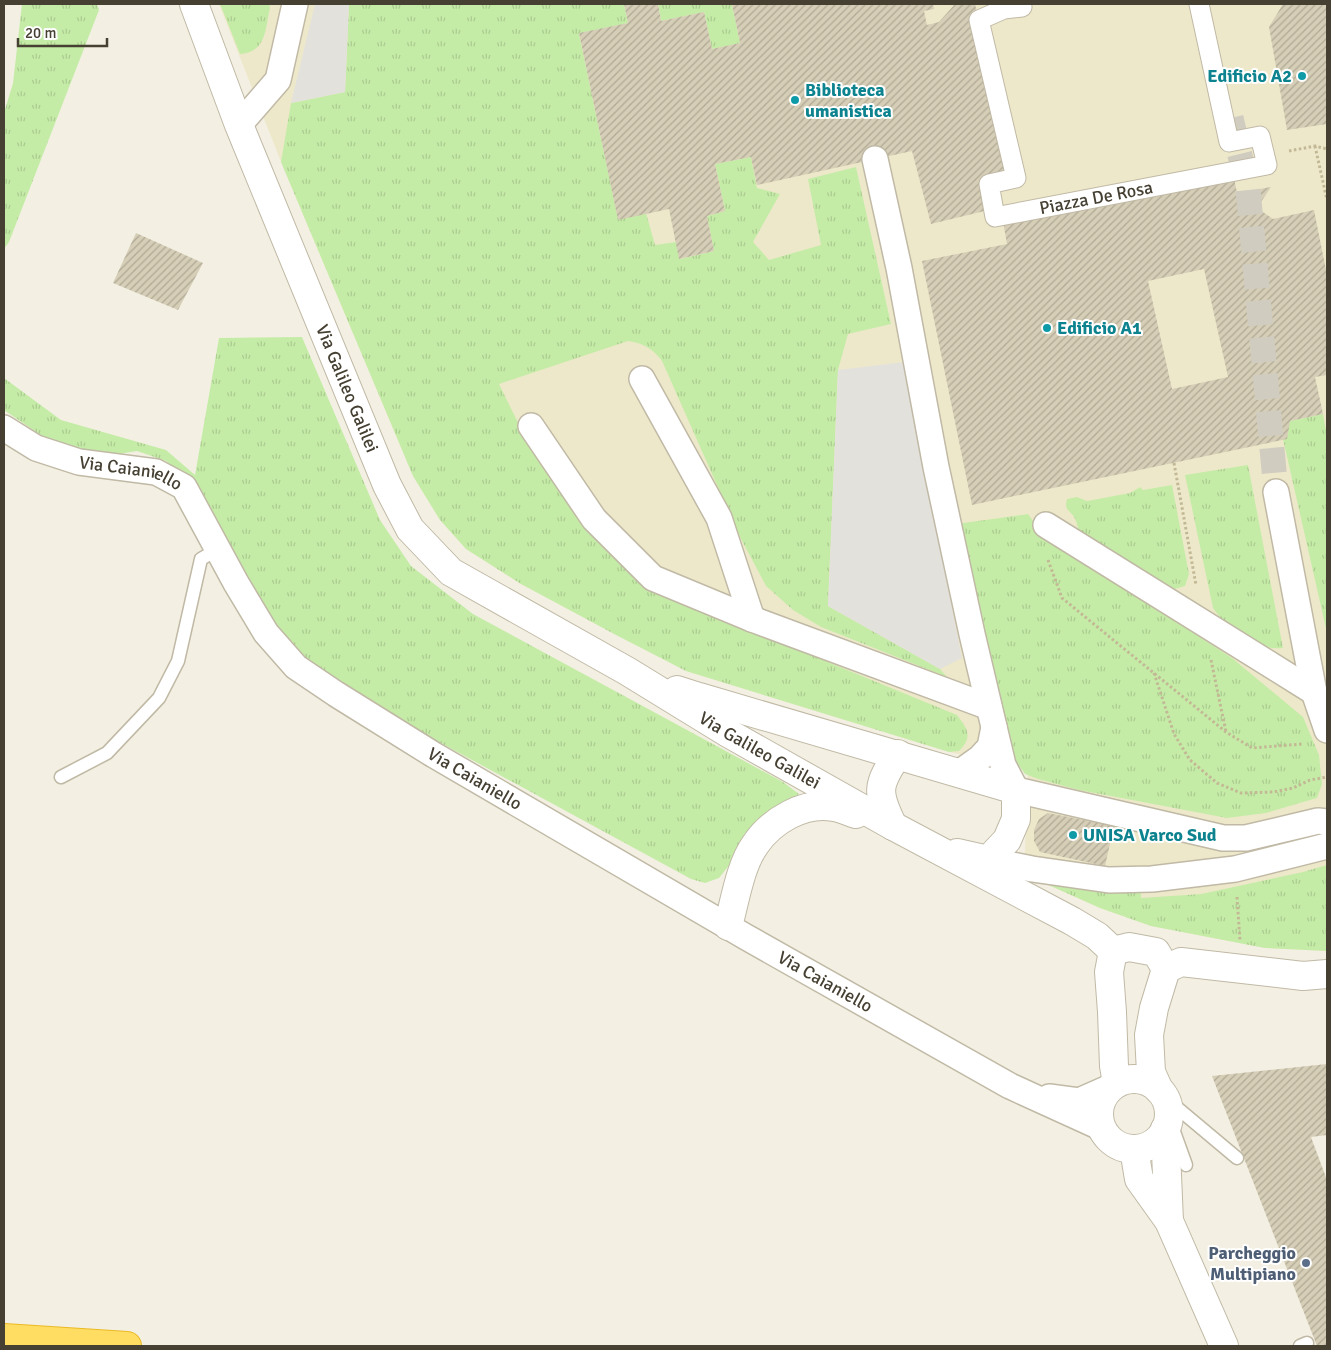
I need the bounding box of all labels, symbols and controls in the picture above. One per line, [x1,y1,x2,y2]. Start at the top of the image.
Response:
scale bar [18,15,106,47]
text: 20 m [25,24,56,42]
place label: Edificio A2 [1207,65,1292,87]
marker: Edificio A2 [1296,70,1308,82]
place label: Biblioteca umanistica [805,79,892,122]
marker: Biblioteca umanistica [789,94,801,106]
street label: Piazza De Rosa [1038,176,1155,219]
place label: Edificio A1 [1057,317,1142,339]
street label: Via Galileo Galilei [311,321,383,456]
marker: Edificio A1 [1041,322,1053,334]
street label: Via Caianiello [78,451,186,495]
street label: Via Galileo Galilei [695,707,824,794]
street label: Via Caianiello [423,743,526,815]
place label: UNISA Varco Sud [1083,824,1217,846]
marker: UNISA Varco Sud [1067,829,1079,841]
street label: Via Caianiello [774,946,877,1017]
place label: Parcheggio Multipiano [1208,1242,1296,1285]
marker: Parcheggio Multipiano [1300,1257,1312,1269]

